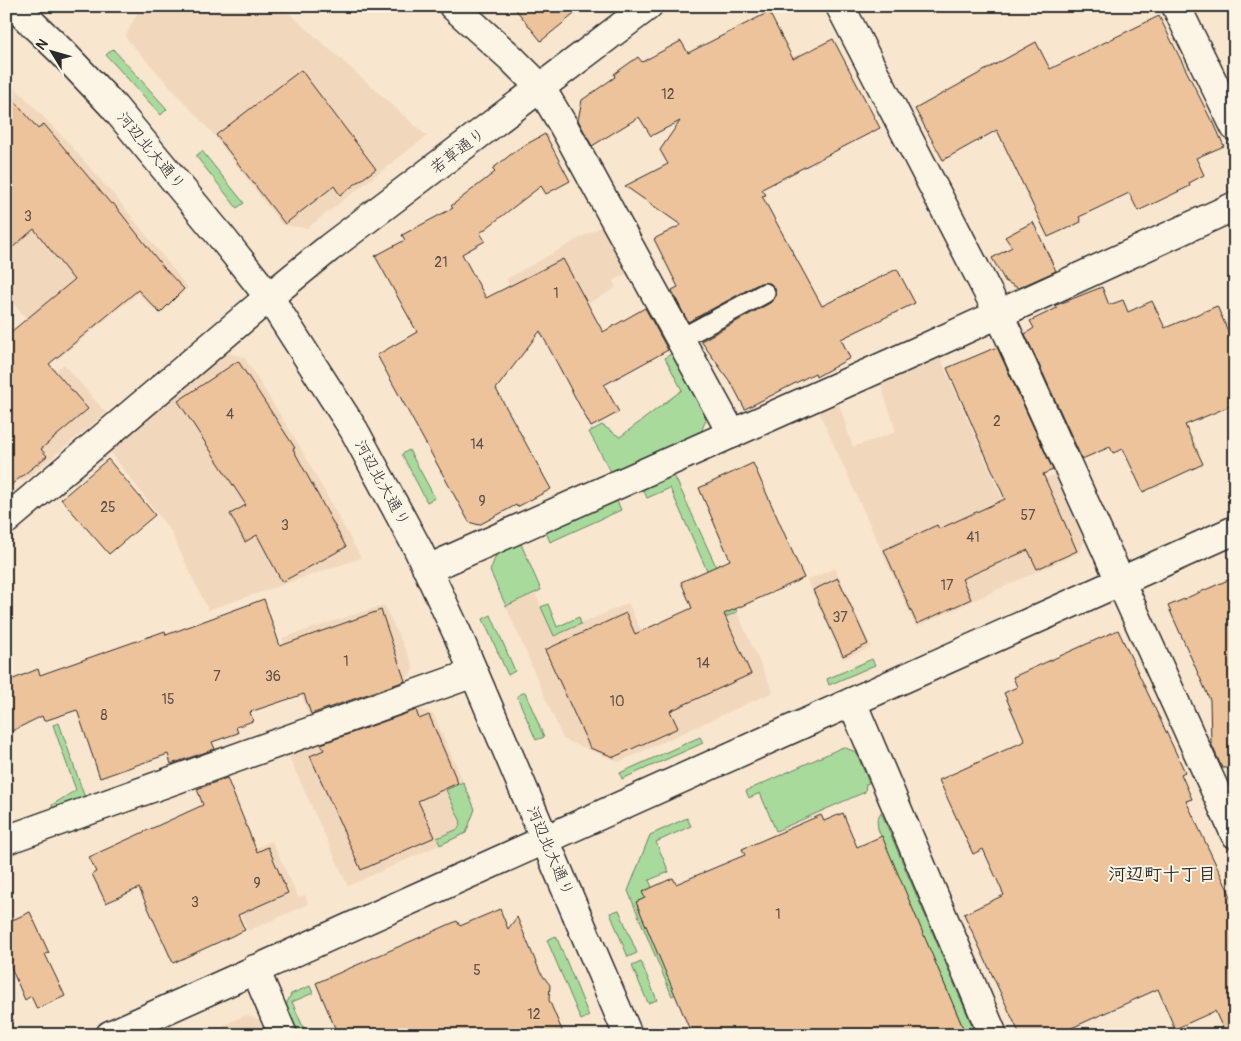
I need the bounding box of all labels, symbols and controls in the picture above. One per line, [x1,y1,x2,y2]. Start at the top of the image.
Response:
north arrow [28,28,78,78]
text: N [32,36,52,53]
house number: 12 [661,86,675,103]
street label: 河辺北大通り [112,108,190,194]
street label: 若草通り [426,124,490,178]
house number: 3 [24,208,32,225]
house number: 21 [434,254,448,271]
house number: 1 [553,285,559,302]
house number: 4 [226,406,234,423]
house number: 2 [993,413,1001,430]
street label: 河辺北大通り [350,436,414,530]
house number: 14 [470,436,484,453]
house number: 9 [478,493,486,510]
house number: 25 [100,499,116,516]
house number: 57 [1021,507,1036,524]
house number: 3 [281,517,289,534]
house number: 41 [966,529,980,546]
house number: 17 [941,577,954,594]
house number: 37 [832,609,848,626]
house number: 1 [343,653,349,670]
house number: 14 [696,655,710,672]
house number: 7 [213,668,221,685]
house number: 36 [265,668,281,685]
house number: 15 [161,691,175,708]
house number: 10 [609,693,625,710]
house number: 8 [100,707,108,724]
street label: 河辺北大通り [522,803,578,899]
district label: 河辺町十丁目 [1108,863,1216,886]
house number: 9 [253,875,261,892]
house number: 3 [191,894,199,911]
house number: 1 [775,906,781,923]
house number: 5 [473,962,481,979]
house number: 12 [527,1006,541,1023]

